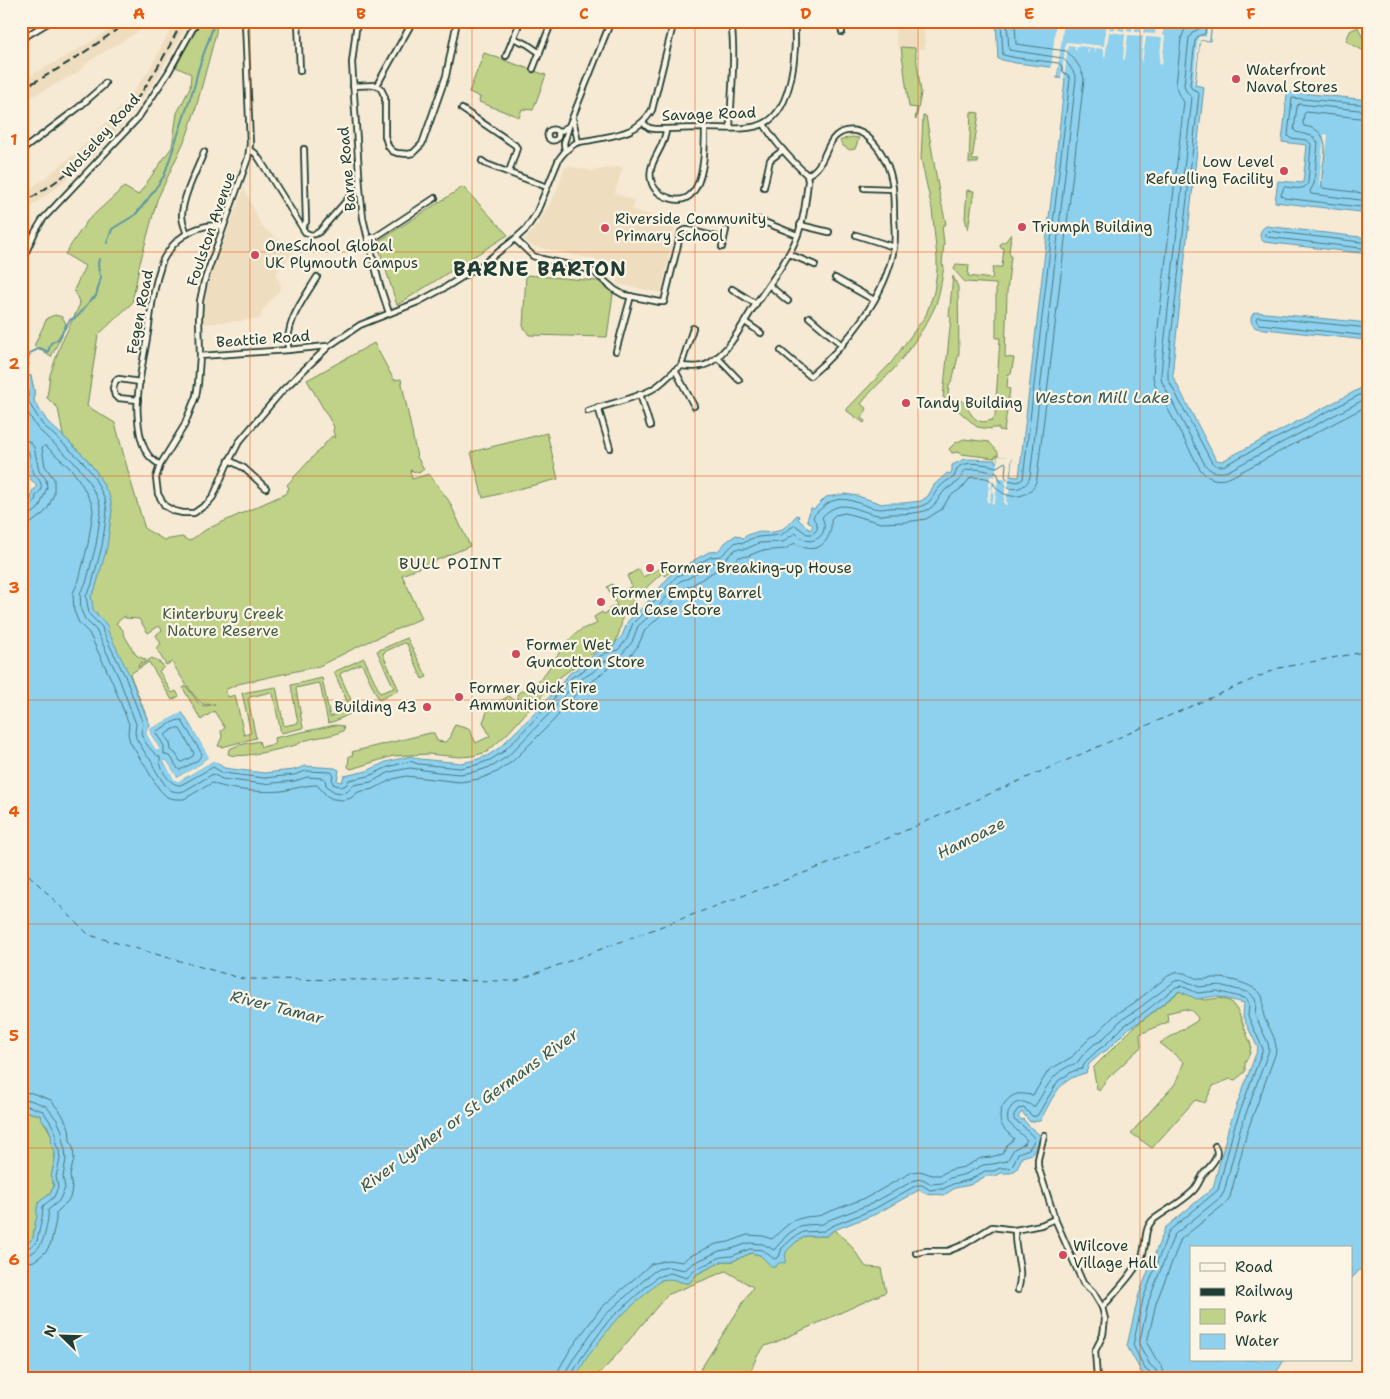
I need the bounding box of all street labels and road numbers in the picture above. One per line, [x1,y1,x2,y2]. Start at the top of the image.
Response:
street label: Wolseley Road [58,89,145,182]
street label: Savage Road [662,102,757,126]
street label: Barne Road [333,125,361,212]
street label: Foulston Avenue [182,169,240,289]
street label: Fegen Road [122,268,158,356]
street label: Beattie Road [215,326,311,352]

